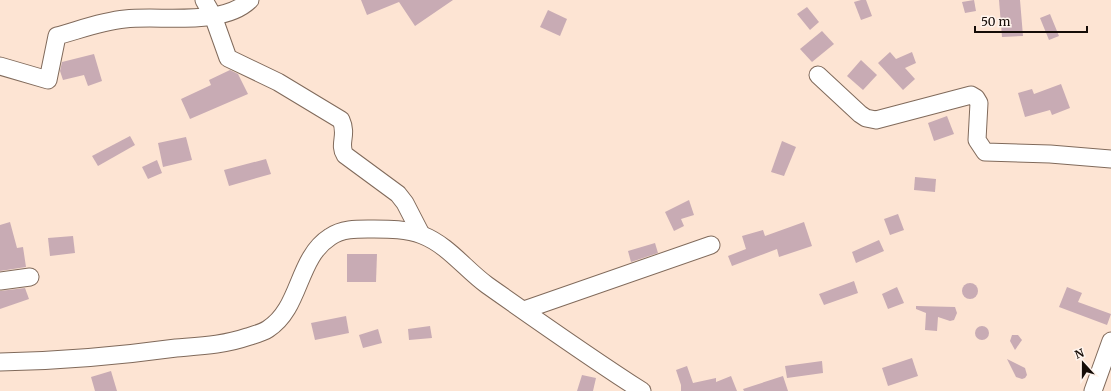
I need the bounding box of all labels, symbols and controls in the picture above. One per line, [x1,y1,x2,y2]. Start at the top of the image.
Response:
scale bar [975,8,1087,34]
text: 50 m [981,14,1010,29]
north arrow [1063,343,1103,383]
text: N [1073,345,1086,362]

